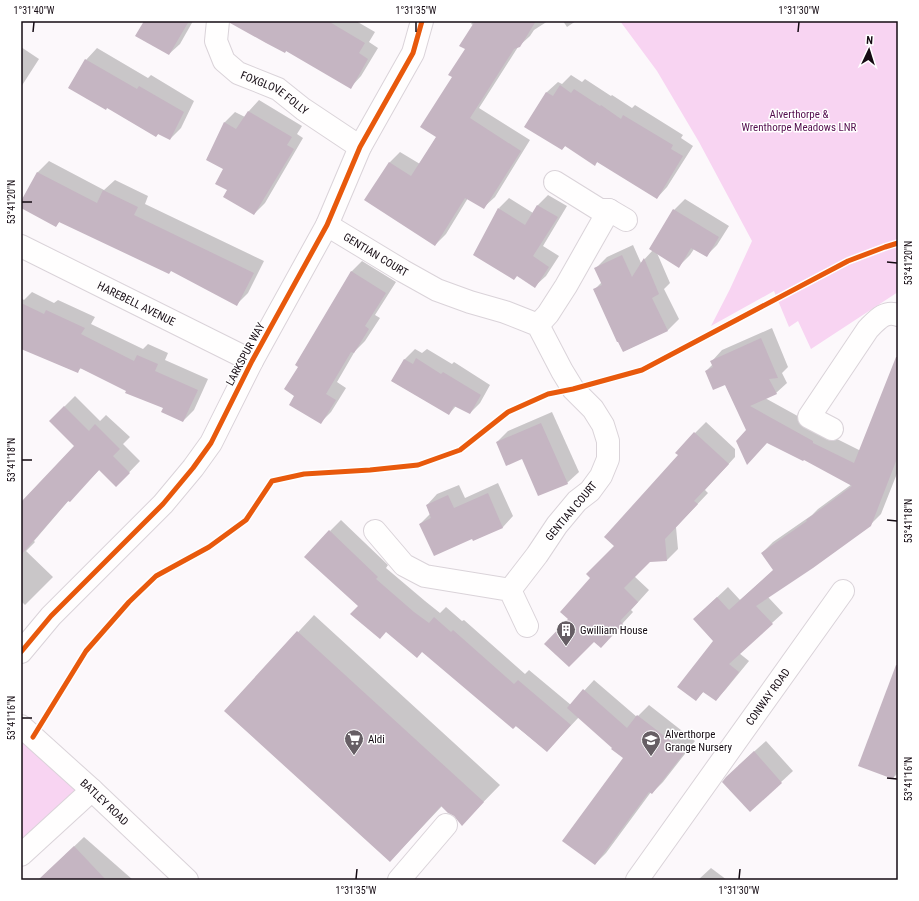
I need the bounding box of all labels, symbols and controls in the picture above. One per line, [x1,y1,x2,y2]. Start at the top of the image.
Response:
text: 1°31'40"W [14,5,55,16]
text: 1°31'35"W [396,5,437,16]
text: 1°31'30"W [779,5,820,16]
north arrow [849,30,889,70]
text: N [866,34,874,47]
street label: FOXGLOVE FOLLY [239,69,311,118]
park label: Alverthorpe & Wrenthorpe Meadows LNR [742,108,857,134]
text: 53°41'20"N [6,180,17,224]
street label: GENTIAN COURT [341,230,410,280]
text: 53°41'20"N [903,241,914,285]
street label: HAREBELL AVENUE [95,279,178,329]
street label: LARKSPUR WAY [223,320,268,388]
text: 53°41'18"N [6,438,17,482]
street label: GENTIAN COURT [543,479,600,543]
text: 53°41'18"N [903,499,914,543]
building icon: Gwilliam House [555,619,577,647]
place label: Gwilliam House [580,624,648,637]
street label: CONWAY ROAD [743,666,793,728]
text: 53°41'16"N [6,696,17,740]
supermarket icon: Aldi [343,728,365,756]
place label: Alverthorpe Grange Nursery [665,728,732,754]
school or university icon: Alverthorpe Grange Nursery [640,729,662,757]
place label: Aldi [368,733,385,746]
text: 53°41'16"N [903,757,914,801]
street label: BATLEY ROAD [77,777,131,828]
text: 1°31'35"W [336,885,377,896]
text: 1°31'30"W [719,885,760,896]

